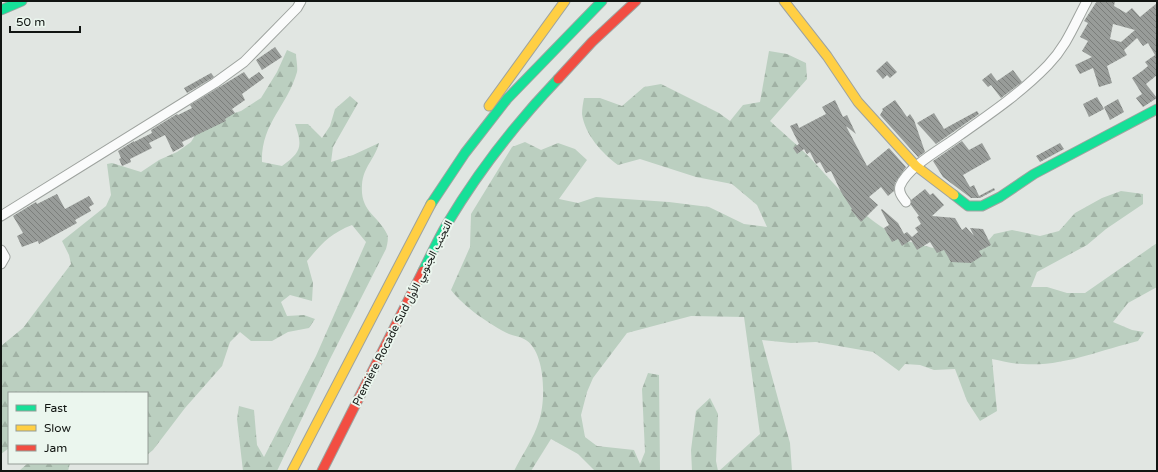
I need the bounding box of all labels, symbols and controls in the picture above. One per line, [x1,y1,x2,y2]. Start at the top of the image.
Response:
scale bar [10,8,80,34]
text: 50 m [16,15,45,29]
street label: Première Rocade Sud التجنب الجنوبي الأول [350,218,458,409]
legend [8,392,148,464]
text: Fast [44,401,68,415]
text: Slow [44,421,71,435]
text: Jam [44,441,67,455]

